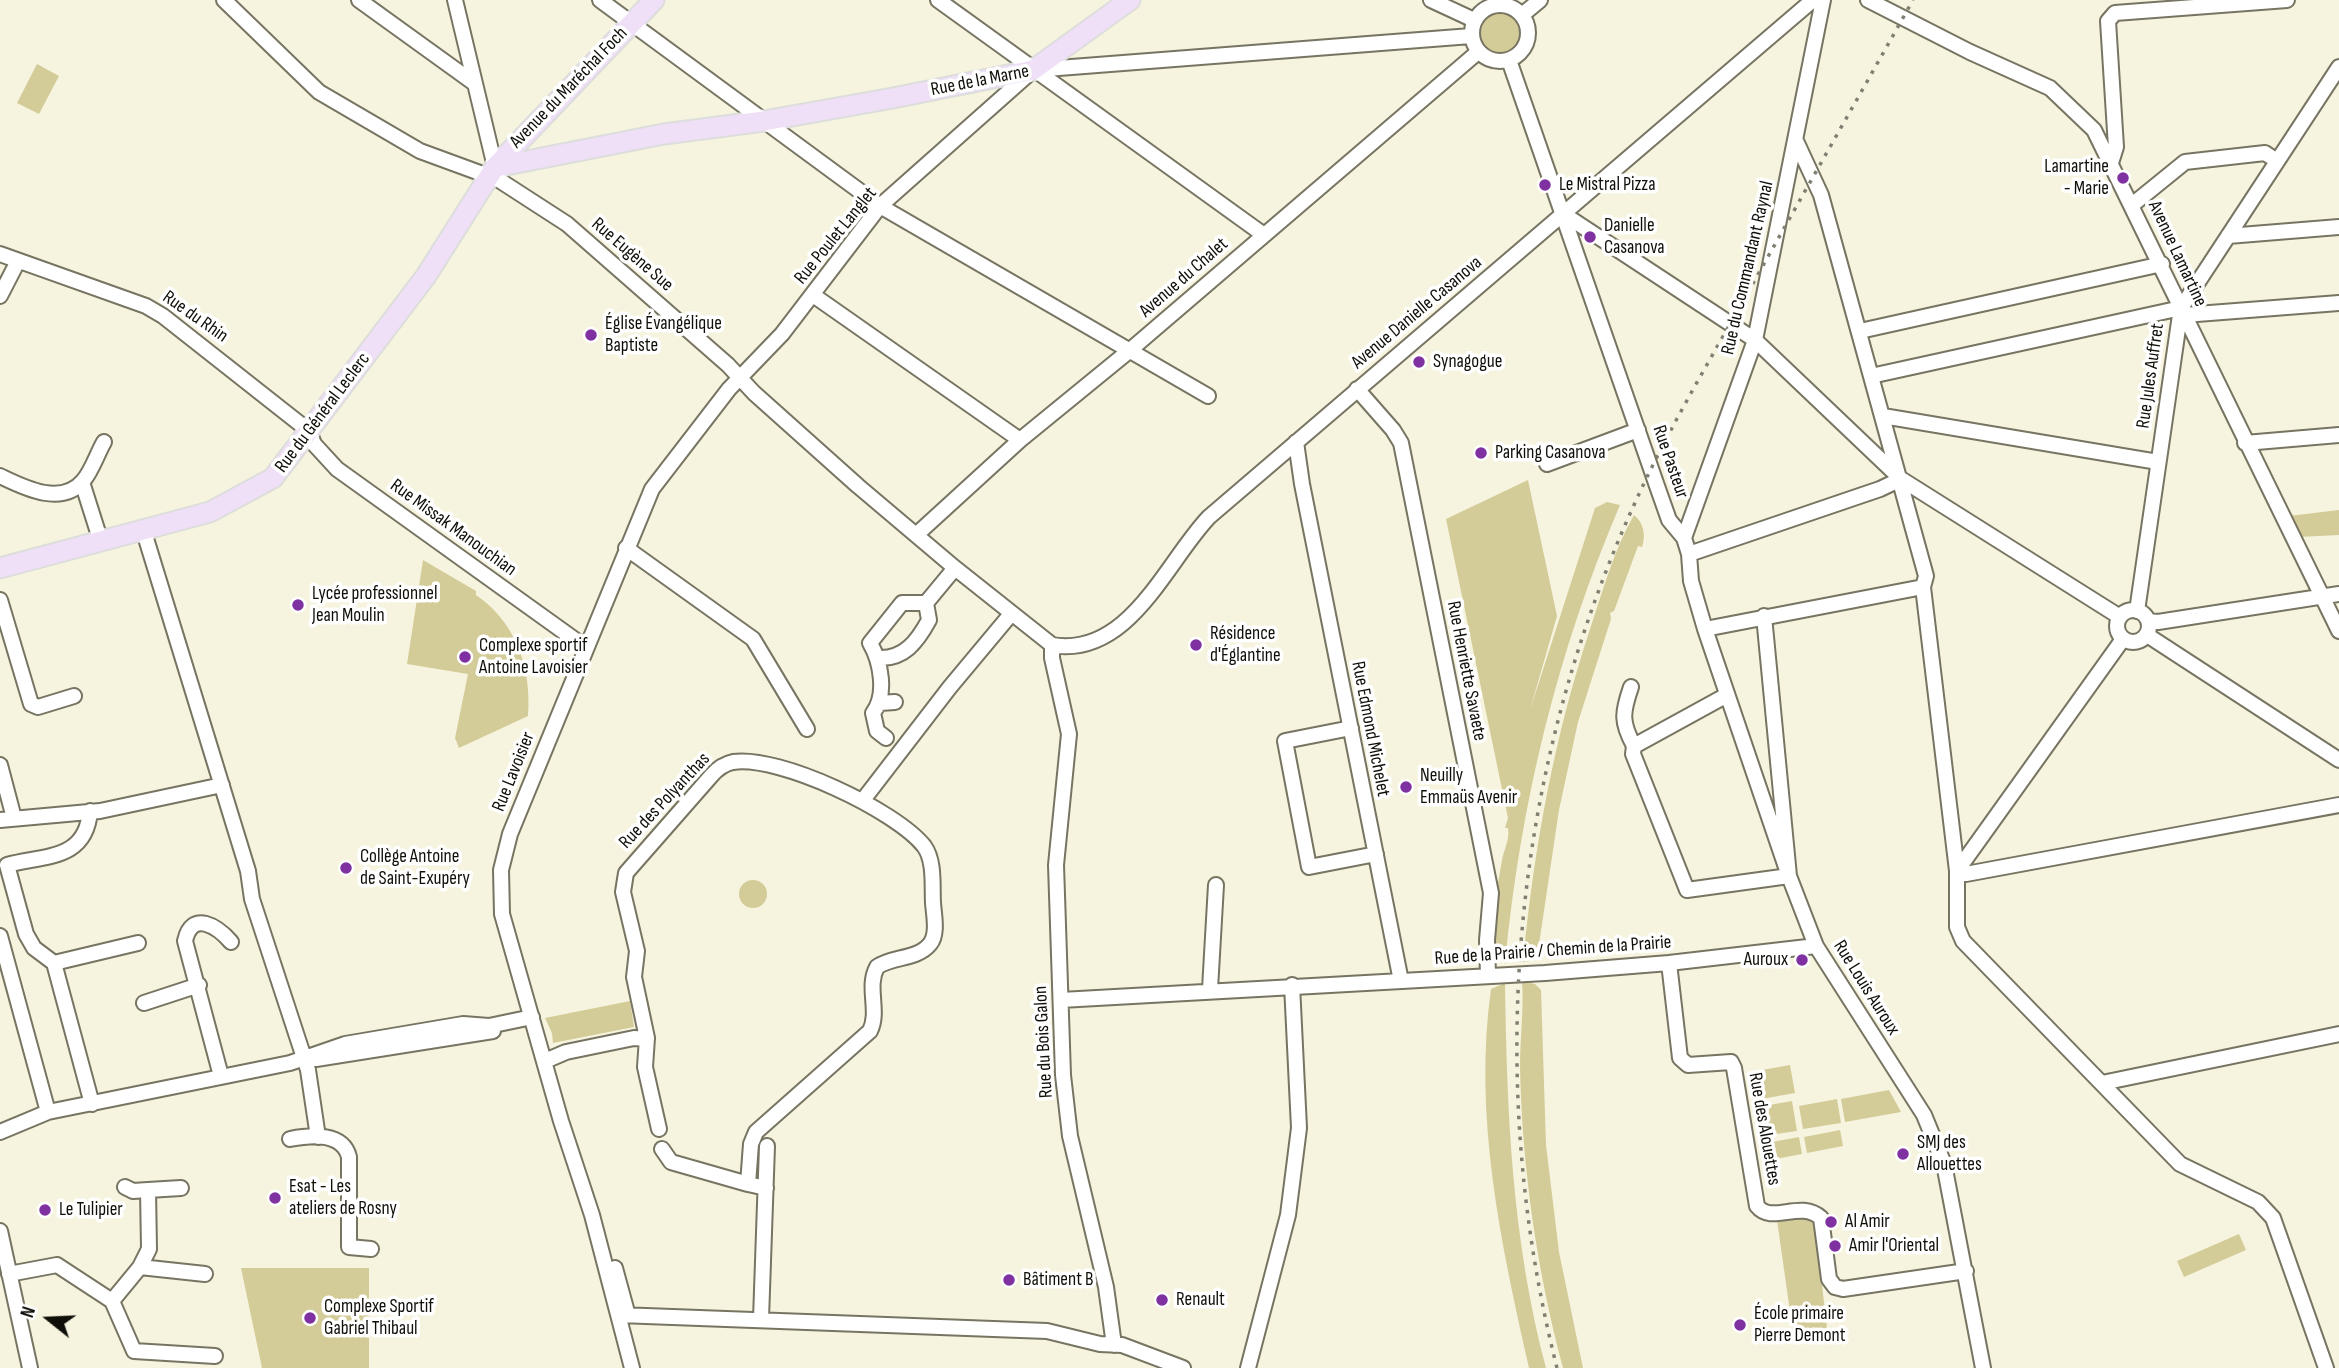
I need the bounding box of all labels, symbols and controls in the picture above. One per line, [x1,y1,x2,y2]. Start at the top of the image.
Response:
street label: Avenue du Maréchal Foch [505,23,633,153]
street label: Rue de la Marne [929,60,1031,102]
place label: Lamartine - Marie [2044,156,2109,200]
marker: Lamartine - Marie [2115,170,2131,186]
place label: Le Mistral Pizza [1559,174,1655,196]
marker: Le Mistral Pizza [1537,177,1553,193]
street label: Rue du Commandant Raynal [1717,179,1779,357]
street label: Rue Poulet Langlet [790,183,882,289]
street label: Avenue Lamartine [2143,197,2211,311]
street label: Rue Eugène Sue [586,213,678,297]
place label: Danielle Casanova [1604,215,1665,259]
marker: Danielle Casanova [1582,229,1598,245]
street label: Avenue du Chalet [1135,233,1233,323]
street label: Avenue Danielle Casanova [1347,252,1487,374]
street label: Rue du Rhin [158,286,232,348]
place label: Église Évangélique Baptiste [605,313,722,357]
street label: Rue Jules Auffret [2132,322,2170,430]
marker: Église Évangélique Baptiste [583,327,599,343]
street label: Rue du Général Leclerc [271,349,375,477]
place label: Synagogue [1433,351,1502,373]
marker: Synagogue [1411,354,1427,370]
street label: Rue Pasteur [1647,422,1693,502]
place label: Parking Casanova [1495,442,1606,464]
marker: Parking Casanova [1473,445,1489,461]
street label: Rue Missak Manouchian [385,475,521,581]
place label: Lycée professionnel Jean Moulin [312,583,437,627]
marker: Lycée professionnel Jean Moulin [290,597,306,613]
street label: Rue Henriette Savaete [1441,599,1491,743]
place label: Résidence d'Églantine [1210,623,1281,667]
place label: Complexe sportif Antoine Lavoisier [479,635,588,679]
marker: Résidence d'Églantine [1188,637,1204,653]
marker: Complexe sportif Antoine Lavoisier [457,649,473,665]
street label: Rue Edmond Michelet [1346,659,1394,799]
street label: Rue Lavoisier [488,729,540,815]
street label: Rue des Polyanthas [615,748,715,854]
place label: Neuilly Emmaüs Avenir [1420,765,1517,809]
marker: Neuilly Emmaüs Avenir [1398,779,1414,795]
place label: Collège Antoine de Saint-Exupéry [360,846,470,890]
marker: Collège Antoine de Saint-Exupéry [338,860,354,876]
street label: Rue de la Prairie / Chemin de la Prairie [1434,931,1672,971]
street label: Rue Louis Auroux [1828,936,1904,1040]
place label: Auroux [1744,949,1788,971]
marker: Auroux [1794,952,1810,968]
street label: Rue du Bois Galon [1030,985,1058,1099]
street label: Rue des Alouettes [1743,1071,1785,1187]
place label: SMJ des Allouettes [1917,1132,1982,1176]
marker: SMJ des Allouettes [1895,1146,1911,1162]
place label: Esat - Les ateliers de Rosny [289,1176,397,1220]
marker: Esat - Les ateliers de Rosny [267,1190,283,1206]
place label: Le Tulipier [59,1199,123,1221]
marker: Le Tulipier [37,1202,53,1218]
place label: Al Amir [1845,1211,1890,1233]
marker: Al Amir [1823,1214,1839,1230]
place label: Amir l'Oriental [1849,1235,1939,1257]
marker: Amir l'Oriental [1827,1238,1843,1254]
place label: Bâtiment B [1023,1269,1094,1291]
marker: Bâtiment B [1001,1272,1017,1288]
north arrow [14,1284,84,1354]
place label: Renault [1176,1289,1225,1311]
marker: Renault [1154,1292,1170,1308]
place label: Complexe Sportif Gabriel Thibaul [324,1296,434,1340]
place label: École primaire Pierre Demont [1754,1303,1846,1347]
text: N [16,1304,41,1321]
marker: Complexe Sportif Gabriel Thibaul [302,1310,318,1326]
marker: École primaire Pierre Demont [1732,1317,1748,1333]

